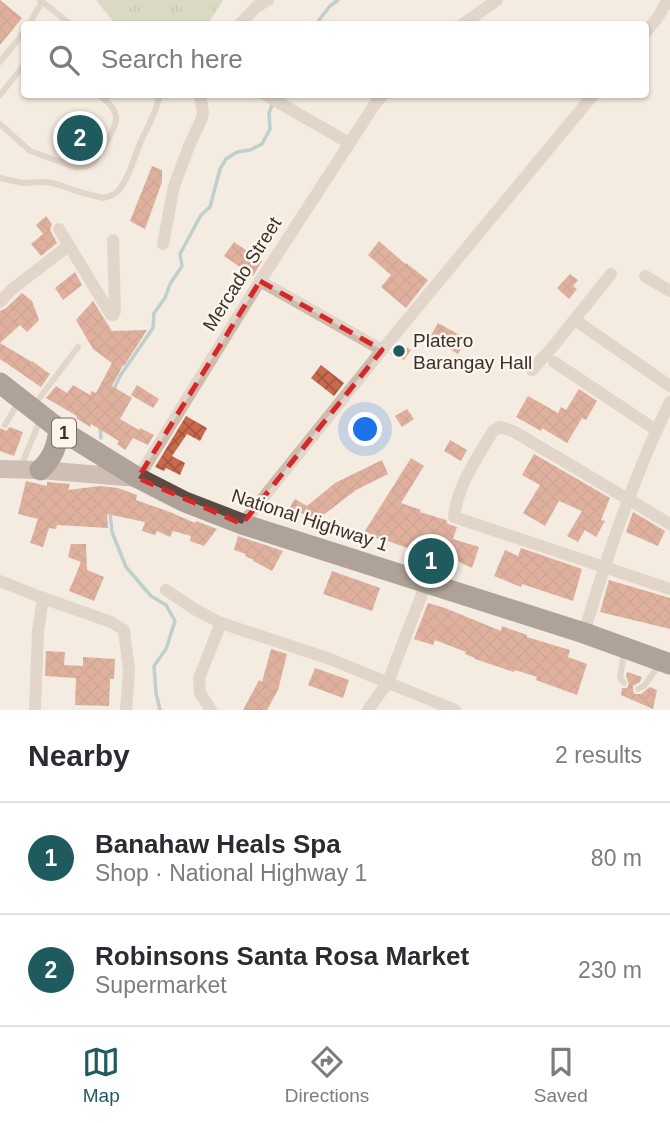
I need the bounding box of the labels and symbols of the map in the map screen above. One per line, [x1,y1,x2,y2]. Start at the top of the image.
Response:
pin: 2 [57,112,103,164]
street label: Mercado Street [199,213,286,335]
place label: Platero Barangay Hall [413,330,532,373]
marker: Platero Barangay Hall [391,343,407,359]
your location [348,412,382,446]
road number: 1 [52,418,76,447]
street label: National Highway 1 [229,485,391,555]
pin: 1 [408,535,454,587]

